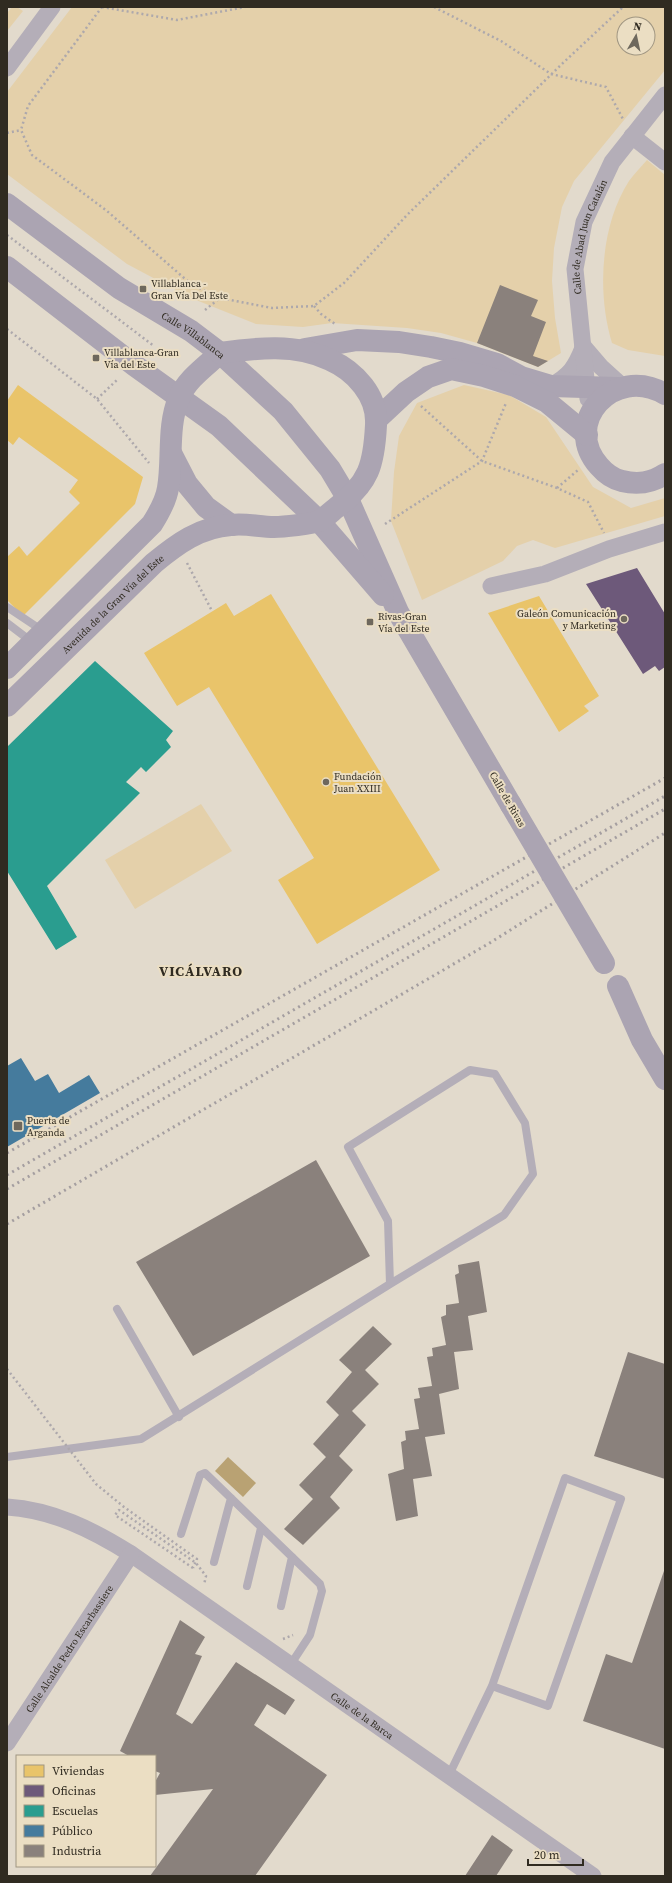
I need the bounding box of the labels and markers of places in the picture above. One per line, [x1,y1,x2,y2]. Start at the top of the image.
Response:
place label: Villablanca - Gran Vía Del Este [151,277,228,302]
marker: Villablanca - Gran Vía Del Este [138,284,148,294]
place label: Villablanca-Gran Vía del Este [104,346,179,371]
marker: Villablanca-Gran Vía del Este [91,353,101,363]
place label: Galeón Comunicación y Marketing [517,607,616,632]
place label: Rivas-Gran Vía del Este [378,610,430,635]
marker: Galeón Comunicación y Marketing [619,614,629,624]
marker: Rivas-Gran Vía del Este [365,617,375,627]
place label: Fundación Juan XXIII [333,770,382,795]
marker: Fundación Juan XXIII [321,777,331,787]
place label: Puerta de Arganda [27,1114,70,1139]
marker: Puerta de Arganda [12,1120,24,1132]

